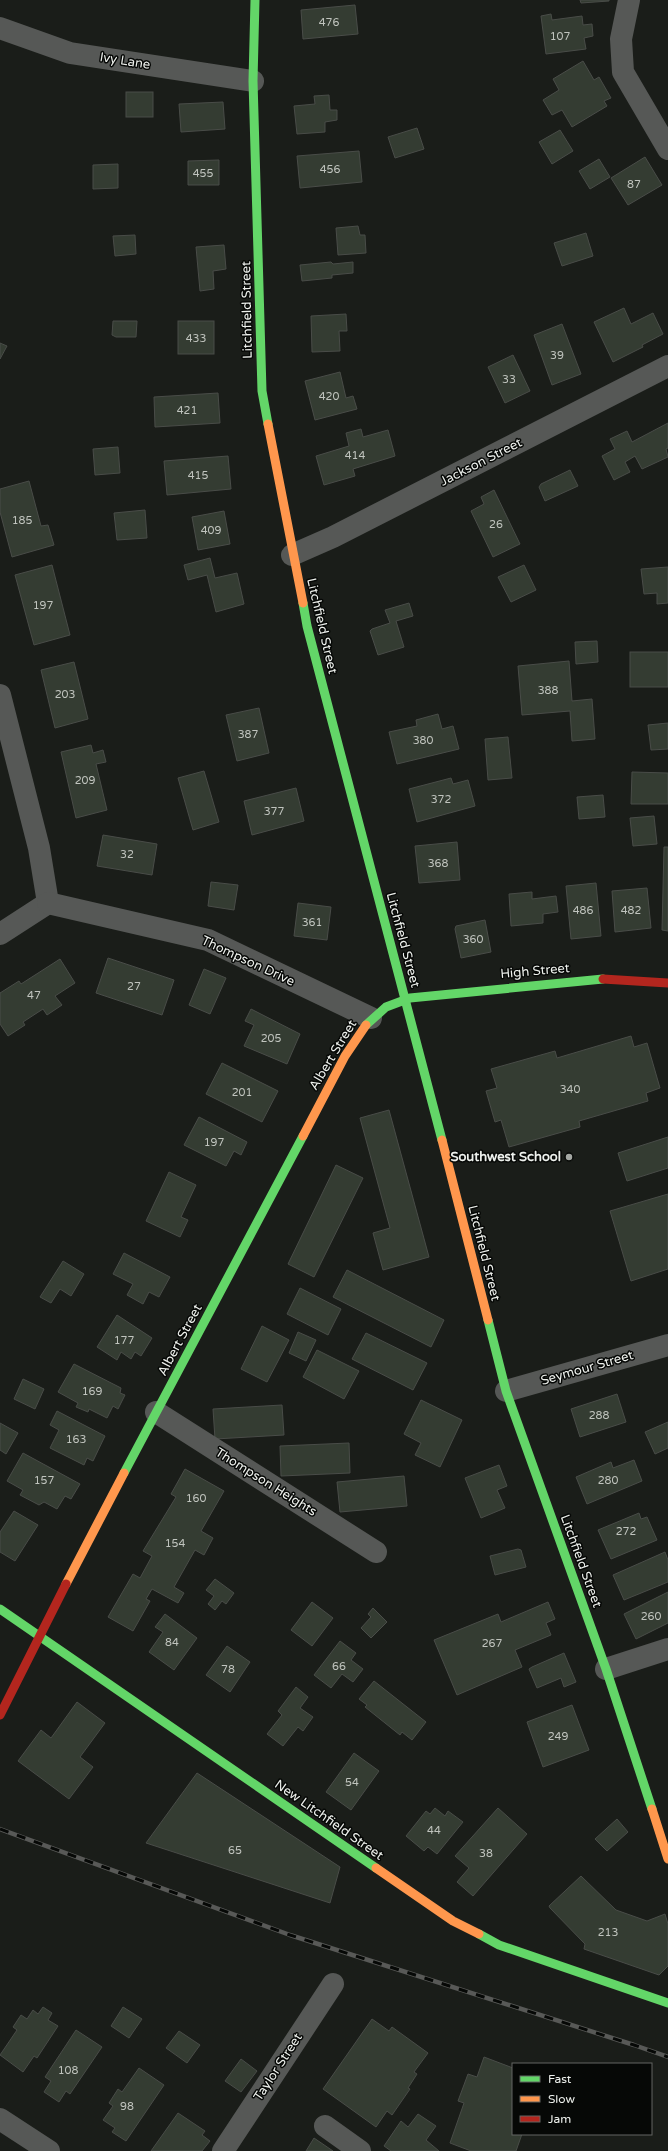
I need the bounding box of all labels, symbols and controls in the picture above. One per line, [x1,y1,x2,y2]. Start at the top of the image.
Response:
house number: 476 [319,16,339,29]
house number: 107 [550,30,570,43]
street label: Ivy Lane [99,49,151,73]
house number: 456 [320,163,340,176]
house number: 455 [193,167,213,180]
house number: 87 [627,178,641,191]
street label: Litchfield Street [238,261,256,359]
house number: 433 [186,332,206,345]
house number: 39 [550,349,564,362]
house number: 33 [502,373,516,386]
house number: 420 [319,390,339,403]
house number: 421 [177,404,197,417]
street label: Jackson Street [437,434,525,490]
house number: 414 [345,449,365,462]
house number: 415 [188,469,208,482]
house number: 185 [12,514,32,527]
house number: 26 [489,518,503,531]
house number: 409 [201,524,221,537]
street label: Litchfield Street [303,577,341,676]
house number: 197 [33,599,53,612]
house number: 388 [538,684,558,697]
house number: 203 [55,688,75,701]
house number: 387 [238,728,258,741]
house number: 380 [413,734,433,747]
house number: 209 [75,774,95,787]
house number: 372 [431,793,451,806]
house number: 377 [264,805,284,818]
house number: 32 [120,848,134,861]
house number: 368 [428,857,448,870]
street label: Litchfield Street [383,891,423,989]
house number: 486 [573,904,593,917]
house number: 482 [621,904,641,917]
house number: 361 [302,916,322,929]
street label: Thompson Drive [199,932,297,990]
house number: 360 [463,933,483,946]
street label: High Street [500,960,570,982]
house number: 27 [127,980,141,993]
house number: 47 [27,989,41,1002]
street label: Albert Street [306,1017,360,1093]
house number: 205 [261,1032,281,1045]
house number: 340 [560,1083,580,1096]
house number: 201 [232,1086,252,1099]
house number: 197 [204,1136,224,1149]
place label: Southwest School [450,1149,561,1165]
marker: Southwest School [564,1152,574,1162]
street label: Litchfield Street [464,1204,504,1302]
street label: Albert Street [154,1301,206,1379]
house number: 177 [114,1334,134,1347]
street label: Seymour Street [539,1347,635,1389]
house number: 169 [82,1385,102,1398]
house number: 288 [589,1409,609,1422]
house number: 163 [66,1433,86,1446]
street label: Thompson Heights [212,1444,320,1520]
house number: 157 [34,1474,54,1487]
house number: 280 [598,1474,618,1487]
house number: 160 [186,1492,206,1505]
street label: Litchfield Street [557,1512,605,1610]
house number: 272 [616,1525,636,1538]
house number: 154 [165,1537,185,1550]
house number: 260 [641,1610,661,1623]
house number: 84 [165,1636,179,1649]
house number: 267 [482,1637,502,1650]
house number: 66 [332,1660,346,1673]
house number: 78 [221,1663,235,1676]
house number: 249 [548,1730,568,1743]
street label: New Litchfield Street [272,1776,386,1864]
house number: 54 [345,1776,359,1789]
house number: 44 [427,1824,441,1837]
house number: 65 [228,1844,242,1857]
house number: 38 [479,1847,493,1860]
house number: 213 [598,1926,618,1939]
street label: Taylor Street [250,2030,306,2104]
legend [512,2063,652,2135]
house number: 108 [58,2064,78,2077]
text: Fast [548,2072,572,2086]
text: Slow [548,2092,575,2106]
house number: 98 [120,2100,134,2113]
text: Jam [548,2112,571,2126]

